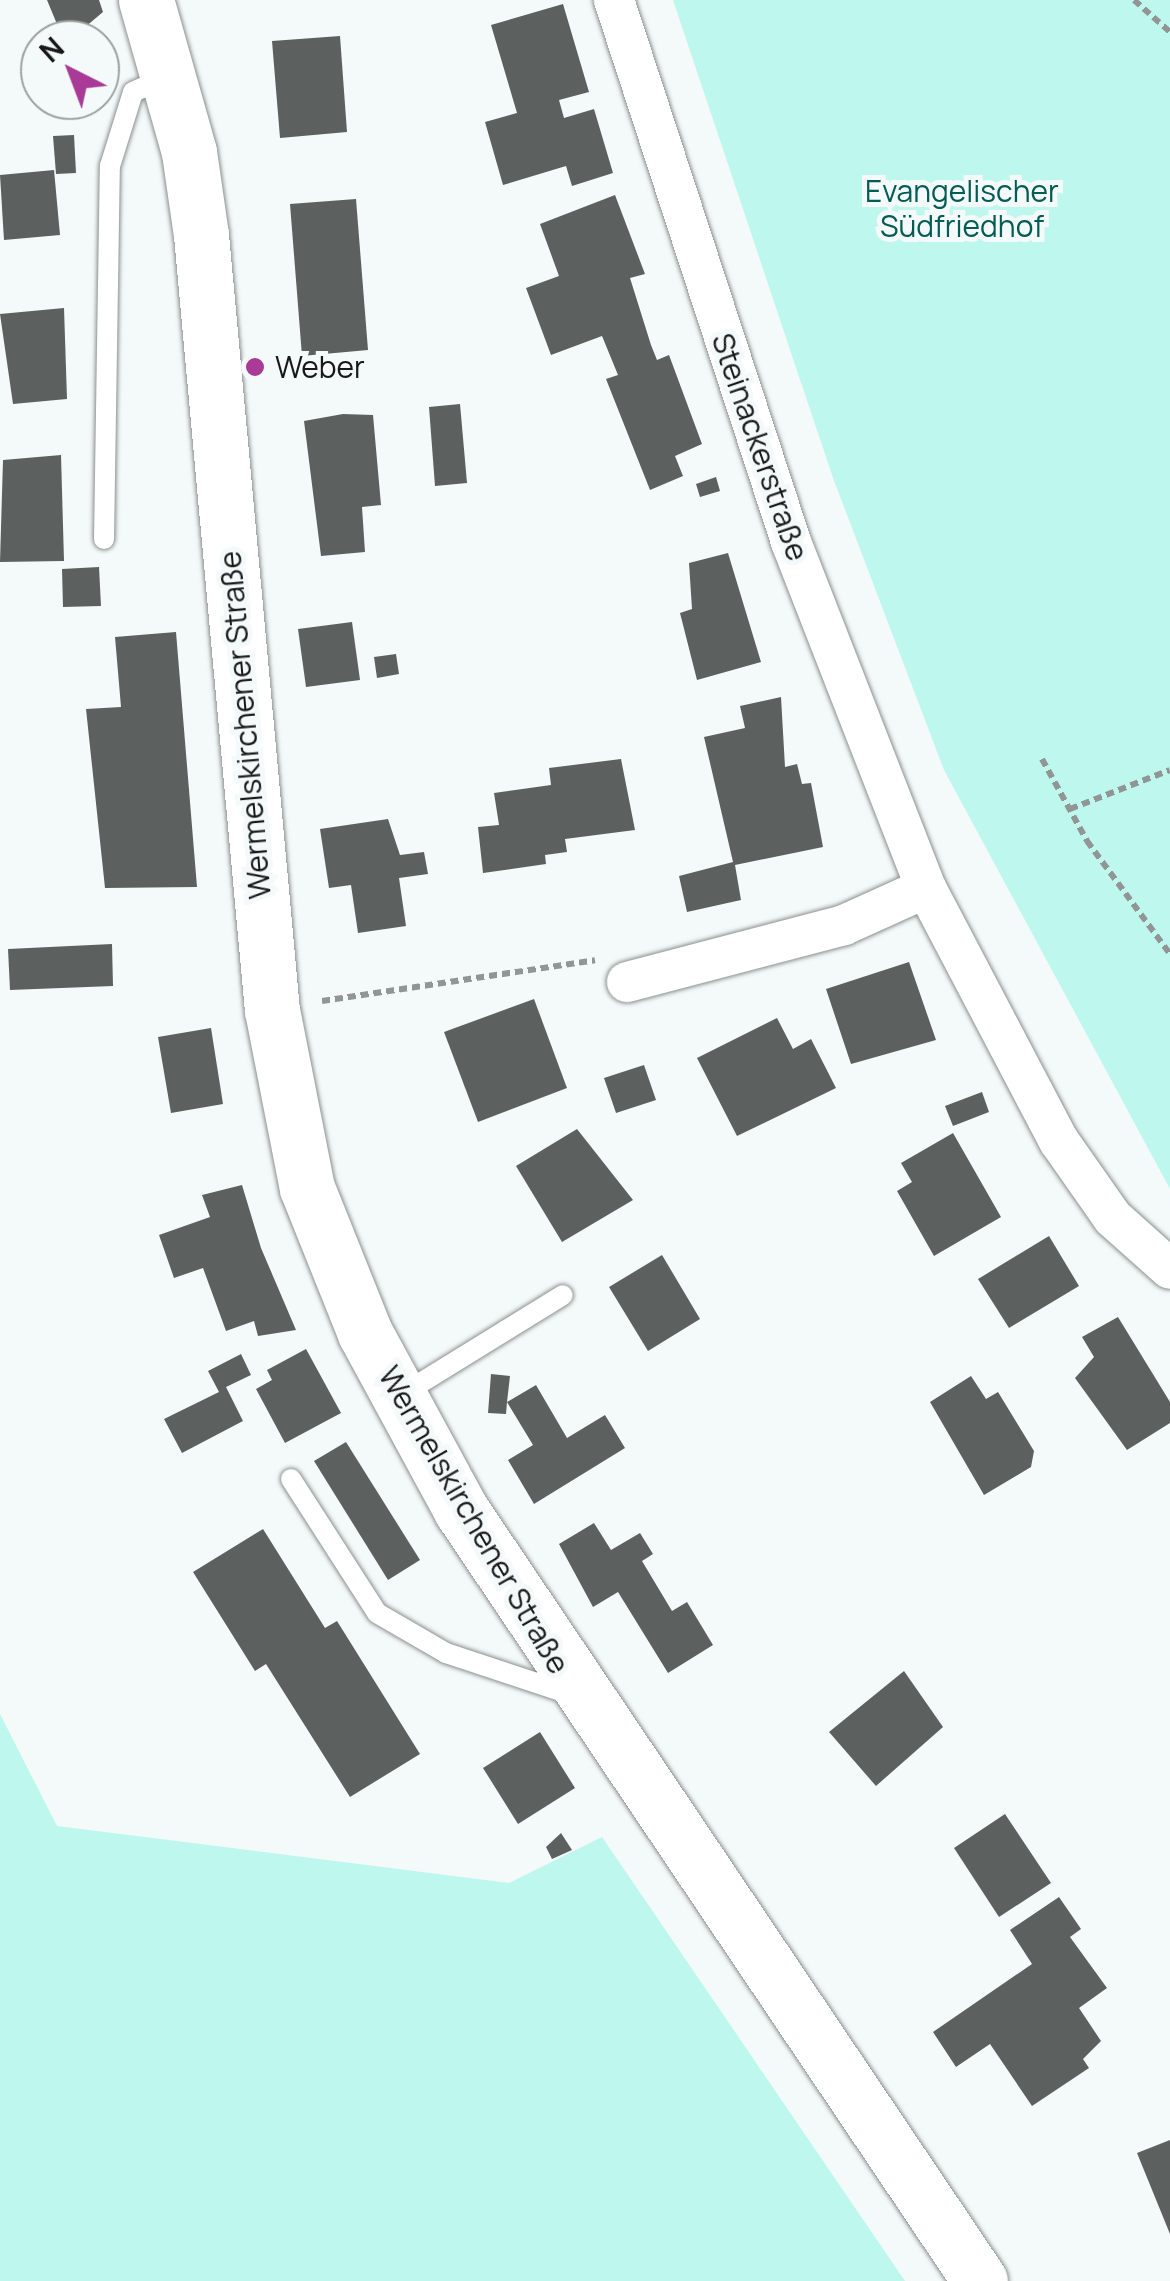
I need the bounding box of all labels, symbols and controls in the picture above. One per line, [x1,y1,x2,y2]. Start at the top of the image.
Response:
north arrow [20,20,120,120]
text: N [31,28,71,70]
park label: Evangelischer Südfriedhof [865,173,1059,244]
street label: Steinackerstraße [704,329,816,565]
place label: Weber [275,349,365,385]
marker: Weber [244,356,266,378]
street label: Wermelskirchener Straße [212,550,278,900]
street label: Wermelskirchener Straße [371,1360,577,1680]

